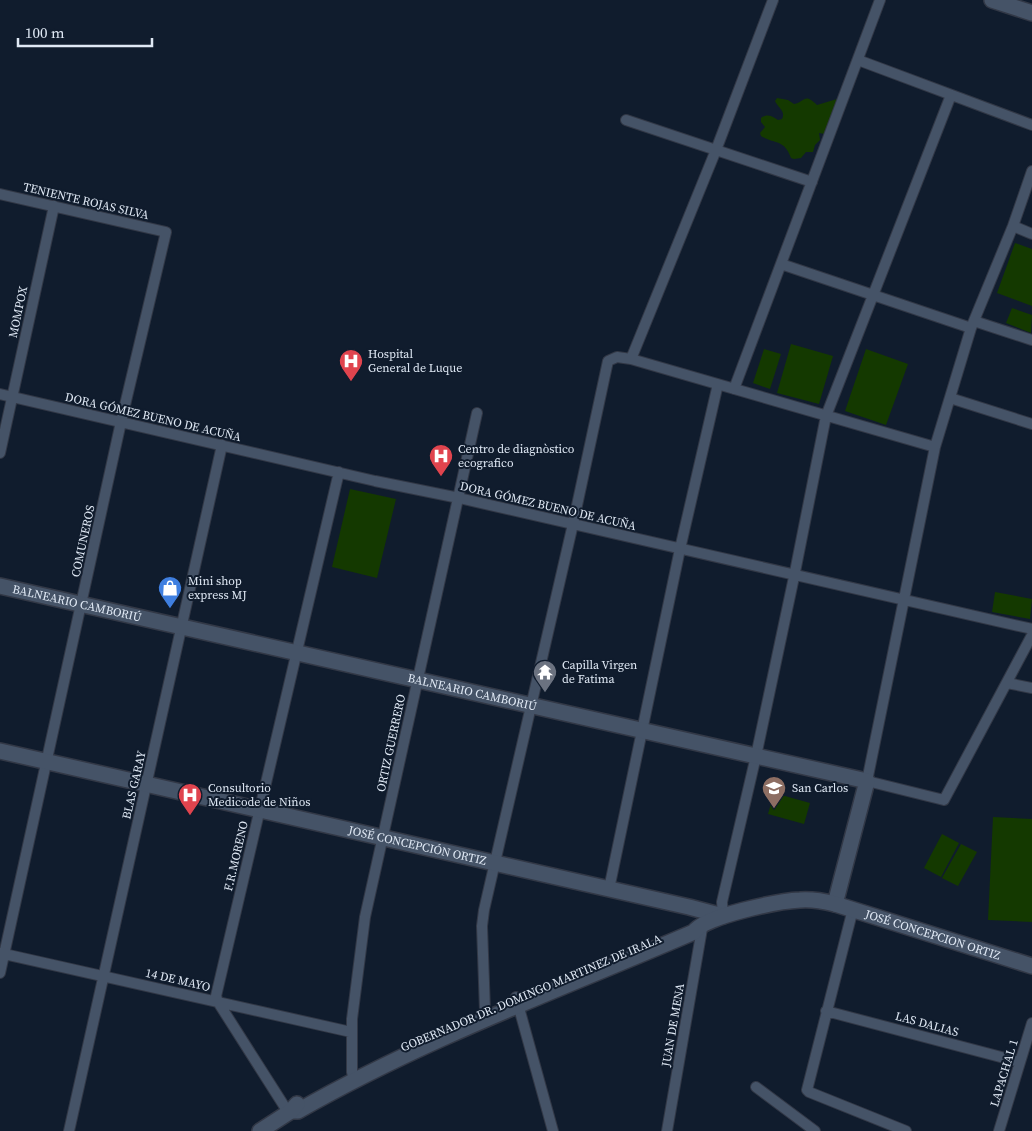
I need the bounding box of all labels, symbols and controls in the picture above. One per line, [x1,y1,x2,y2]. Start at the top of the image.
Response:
scale bar [18,15,151,47]
text: 100 m [25,22,65,43]
street label: TENIENTE ROJAS SILVA [22,179,150,223]
street label: MOMPOX [5,284,31,339]
place label: Hospital General de Luque [368,346,462,376]
hospital icon: Hospital General de Luque [338,348,364,382]
street label: DORA GÓMEZ BUENO DE ACUÑA [63,389,243,445]
place label: Centro de diagnòstico ecografico [458,441,575,471]
hospital icon: Centro de diagnòstico ecografico [428,443,454,477]
street label: DORA GÓMEZ BUENO DE ACUÑA [458,478,638,534]
street label: COMUNEROS [68,503,98,579]
place label: Mini shop express MJ [188,573,247,603]
shop icon: Mini shop express MJ [157,575,183,609]
street label: BALNEARIO CAMBORIÚ [11,581,144,626]
place label: Capilla Virgen de Fatima [562,657,637,687]
temple icon: Capilla Virgen de Fatima [532,659,558,693]
street label: BALNEARIO CAMBORIÚ [406,670,539,715]
street label: ORTIZ GUERRERO [373,693,409,793]
street label: BLAS GARAY [118,749,150,821]
school or university icon: San Carlos [761,775,787,809]
place label: Consultorio Medicode de Niños [208,780,310,810]
place label: San Carlos [792,780,848,796]
hospital icon: Consultorio Medicode de Niños [177,782,203,816]
street label: F.R.MORENO [220,819,252,893]
street label: JOSÉ CONCEPCIÓN ORTIZ [346,822,488,869]
street label: JOSÉ CONCEPCION ORTIZ [862,906,1003,964]
street label: GOBERNADOR DR. DOMINGO MARTINEZ DE IRALA [398,931,664,1055]
street label: 14 DE MAYO [144,965,212,995]
street label: JUAN DE MENA [658,982,688,1069]
street label: LAS DALIAS [893,1008,961,1040]
street label: LAPACHAL 1 [986,1037,1022,1109]

